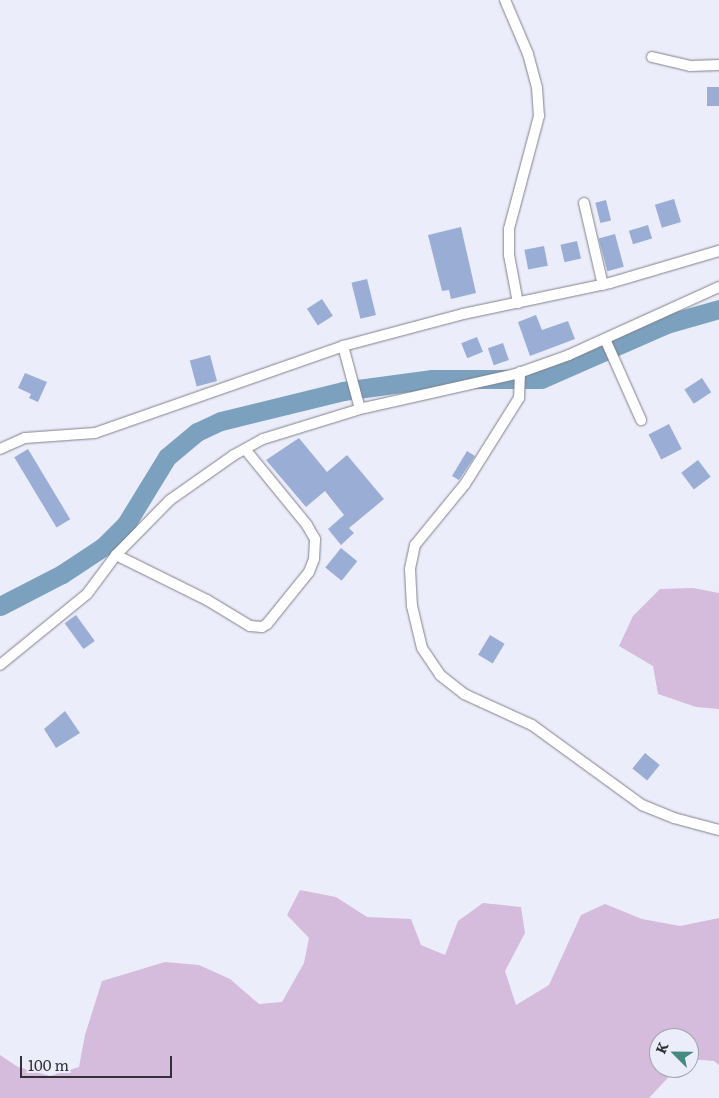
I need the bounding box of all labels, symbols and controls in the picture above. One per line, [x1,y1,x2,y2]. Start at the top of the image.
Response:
north arrow [649,1028,699,1078]
text: K [650,1039,672,1056]
scale bar [22,1046,175,1078]
text: 100 m [28,1053,69,1076]

